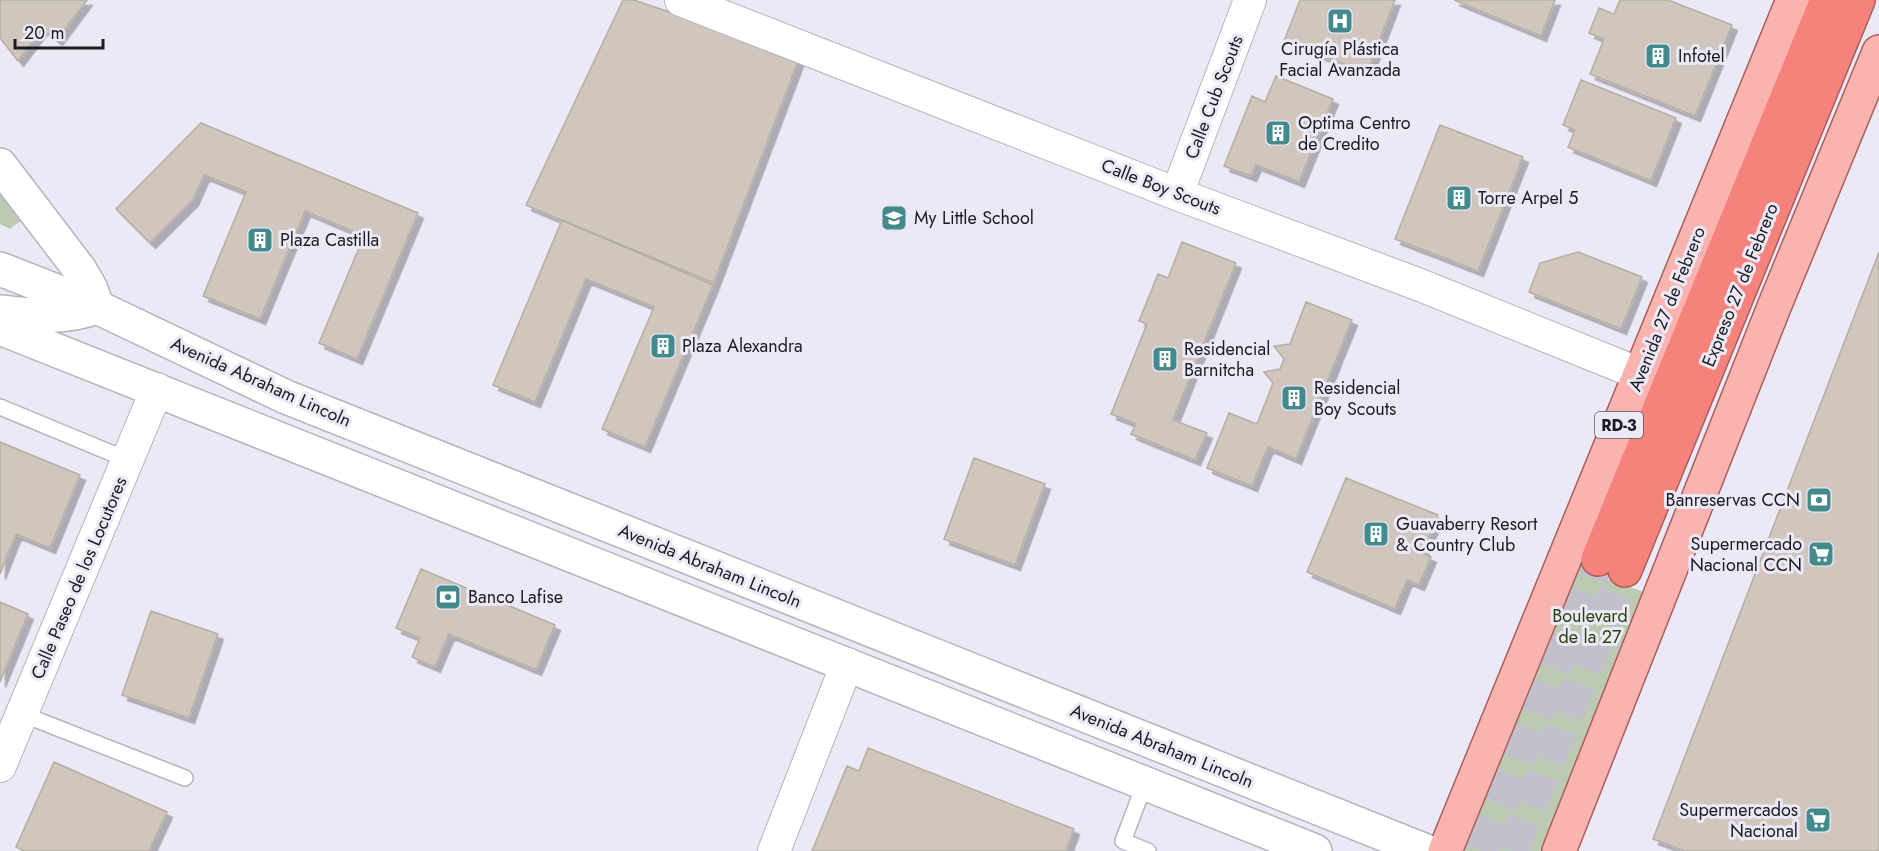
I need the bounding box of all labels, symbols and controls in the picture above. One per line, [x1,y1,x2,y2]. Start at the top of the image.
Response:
hospital icon: Cirugía Plástica Facial Avanzada [1325,6,1355,36]
scale bar [15,12,104,50]
text: 20 m [24,20,64,46]
street label: Calle Cub Scouts [1178,31,1250,163]
place label: Cirugía Plástica Facial Avanzada [1279,36,1401,83]
building icon: Infotel [1643,41,1673,71]
place label: Infotel [1678,43,1725,69]
place label: Optima Centro de Credito [1298,110,1411,157]
building icon: Optima Centro de Credito [1263,118,1293,148]
street label: Calle Boy Scouts [1097,152,1225,222]
building icon: Torre Arpel 5 [1444,183,1474,213]
place label: Torre Arpel 5 [1478,185,1578,211]
street label: Expreso 27 de Febrero [1695,199,1785,371]
school or university icon: My Little School [879,203,909,233]
place label: My Little School [914,205,1034,231]
street label: Avenida 27 de Febrero [1622,223,1712,395]
building icon: Plaza Castilla [245,225,275,255]
place label: Plaza Castilla [280,227,379,253]
street label: Avenida Abraham Lincoln [167,330,355,434]
building icon: Plaza Alexandra [648,331,678,361]
place label: Plaza Alexandra [682,333,803,359]
place label: Residencial Barnitcha [1184,336,1270,383]
building icon: Residencial Barnitcha [1150,344,1180,374]
place label: Residencial Boy Scouts [1314,375,1400,422]
building icon: Residencial Boy Scouts [1279,383,1309,413]
road number: RD-3 [1595,412,1643,438]
street label: Calle Paseo de los Locutores [24,473,134,683]
bank icon: Banreservas CCN [1804,485,1834,515]
place label: Banreservas CCN [1666,487,1800,513]
place label: Guavaberry Resort & Country Club [1396,511,1538,558]
street label: Avenida Abraham Lincoln [615,517,805,615]
building icon: Guavaberry Resort & Country Club [1361,519,1391,549]
place label: Supermercado Nacional CCN [1690,531,1802,578]
supermarket icon: Supermercado Nacional CCN [1806,539,1836,569]
bank icon: Banco Lafise [433,582,463,612]
place label: Banco Lafise [468,584,563,610]
park label: Boulevard de la 27 [1552,603,1628,650]
street label: Avenida Abraham Lincoln [1067,697,1257,795]
place label: Supermercados Nacional [1679,797,1798,844]
supermarket icon: Supermercados Nacional [1803,805,1833,835]

